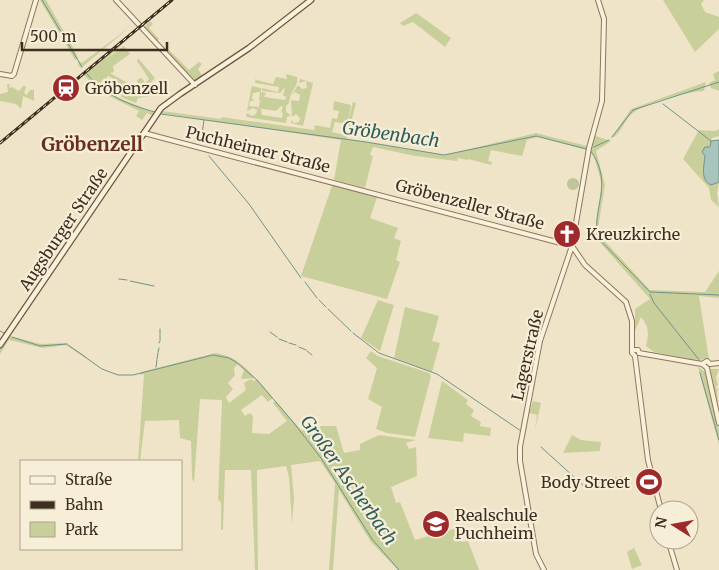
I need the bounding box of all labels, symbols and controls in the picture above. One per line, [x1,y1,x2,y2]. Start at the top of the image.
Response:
scale bar [22,20,168,52]
text: 500 m [30,27,77,46]
station icon: Gröbenzell [51,73,81,103]
place label: Gröbenzell [85,78,168,98]
water label: Gröbenbach [341,116,441,152]
street label: Puchheimer Straße [184,121,332,177]
district label: Gröbenzell [41,132,143,156]
street label: Augsburger Straße [14,164,111,295]
street label: Gröbenzeller Straße [394,175,546,233]
church icon: Kreuzkirche [552,219,582,249]
place label: Kreuzkirche [586,224,680,244]
street label: Lagerstraße [507,308,547,402]
water label: Großer Ascherbach [296,411,402,549]
legend [20,460,182,550]
sports icon: Body Street [634,467,664,497]
text: Straße [65,470,112,489]
place label: Body Street [541,472,631,492]
text: Bahn [65,495,103,514]
north arrow [649,500,699,550]
place label: Realschule Puchheim [455,505,537,543]
school or university icon: Realschule Puchheim [421,509,451,539]
text: N [651,515,671,530]
text: Park [65,520,99,539]

